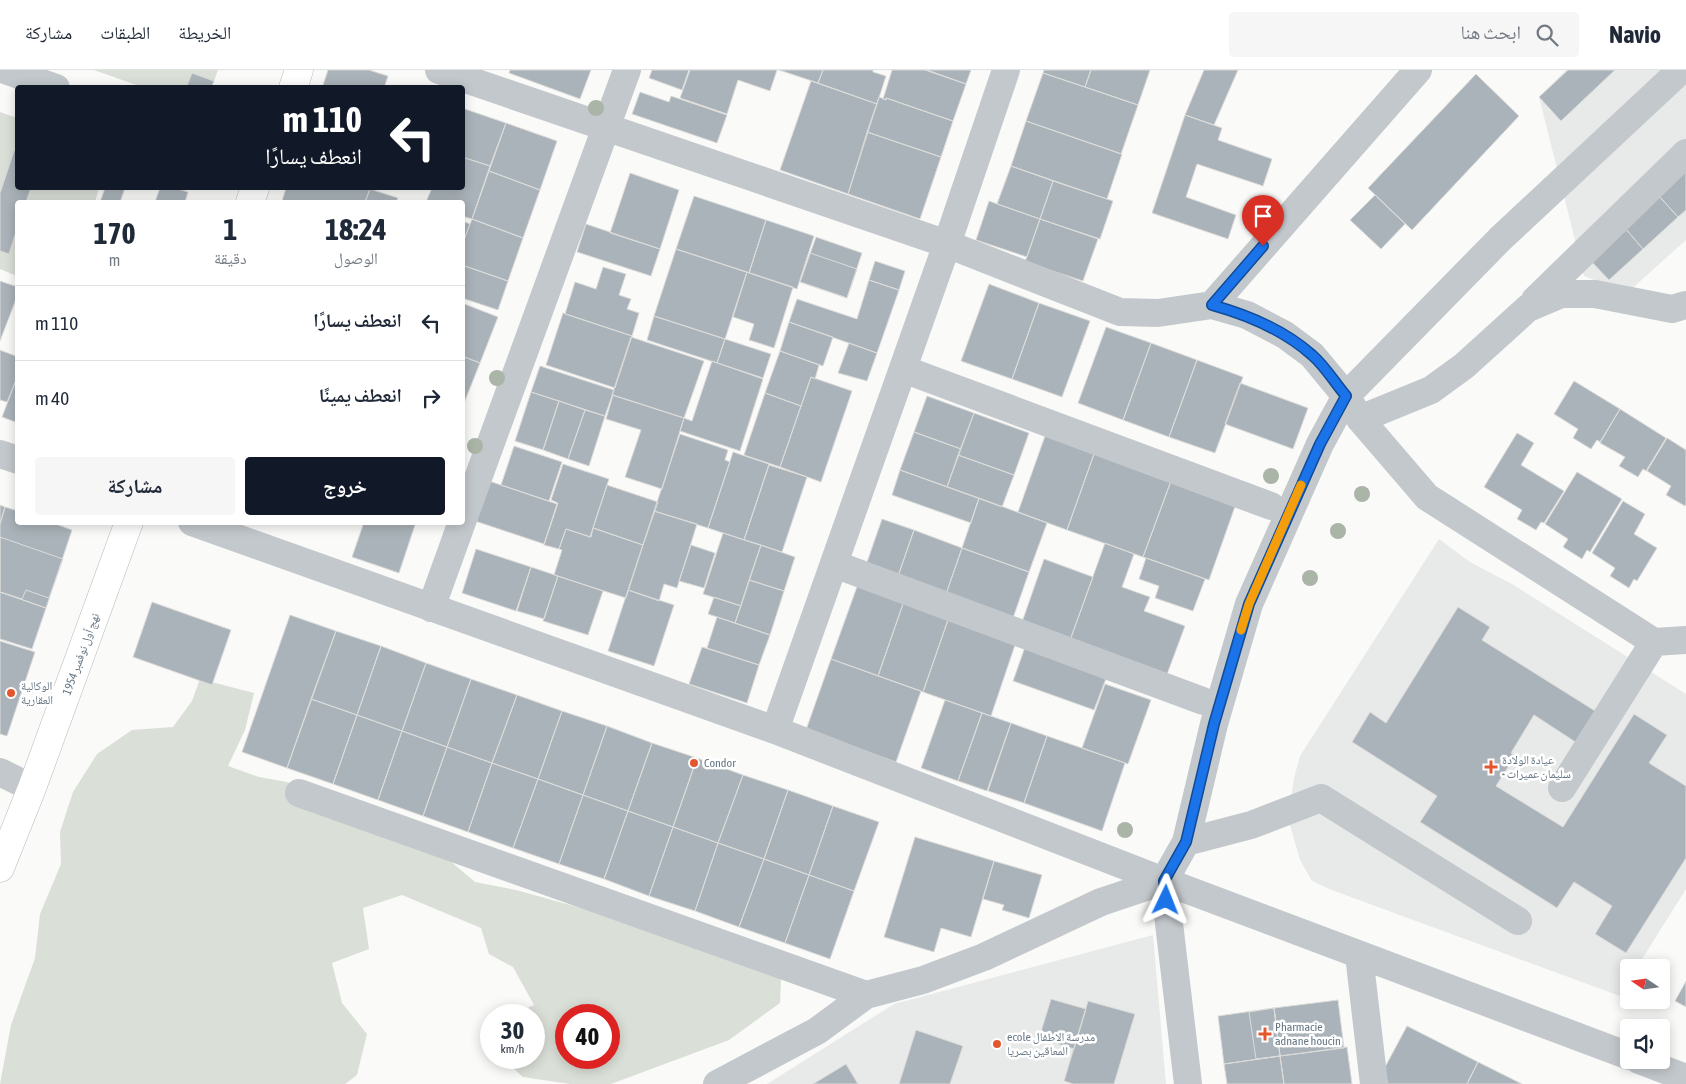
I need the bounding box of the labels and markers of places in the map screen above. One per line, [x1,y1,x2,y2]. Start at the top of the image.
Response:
pin [1242,195,1284,246]
place label: الوكالية العقارية [21,679,53,707]
marker: الوكالية العقارية [5,687,17,699]
place label: عيادة الولادة - سليمان عميرات [1502,753,1571,781]
place label: Condor [704,756,736,770]
marker: Condor [688,757,700,769]
marker: عيادة الولادة - سليمان عميرات [1484,760,1498,774]
place label: Pharmacie adnane houcin [1275,1020,1341,1048]
marker: Pharmacie adnane houcin [1259,1028,1271,1040]
place label: ecole مدرسة الاطفال المعاقين بصريا [1007,1030,1095,1058]
marker: ecole مدرسة الاطفال المعاقين بصريا [991,1038,1003,1050]

